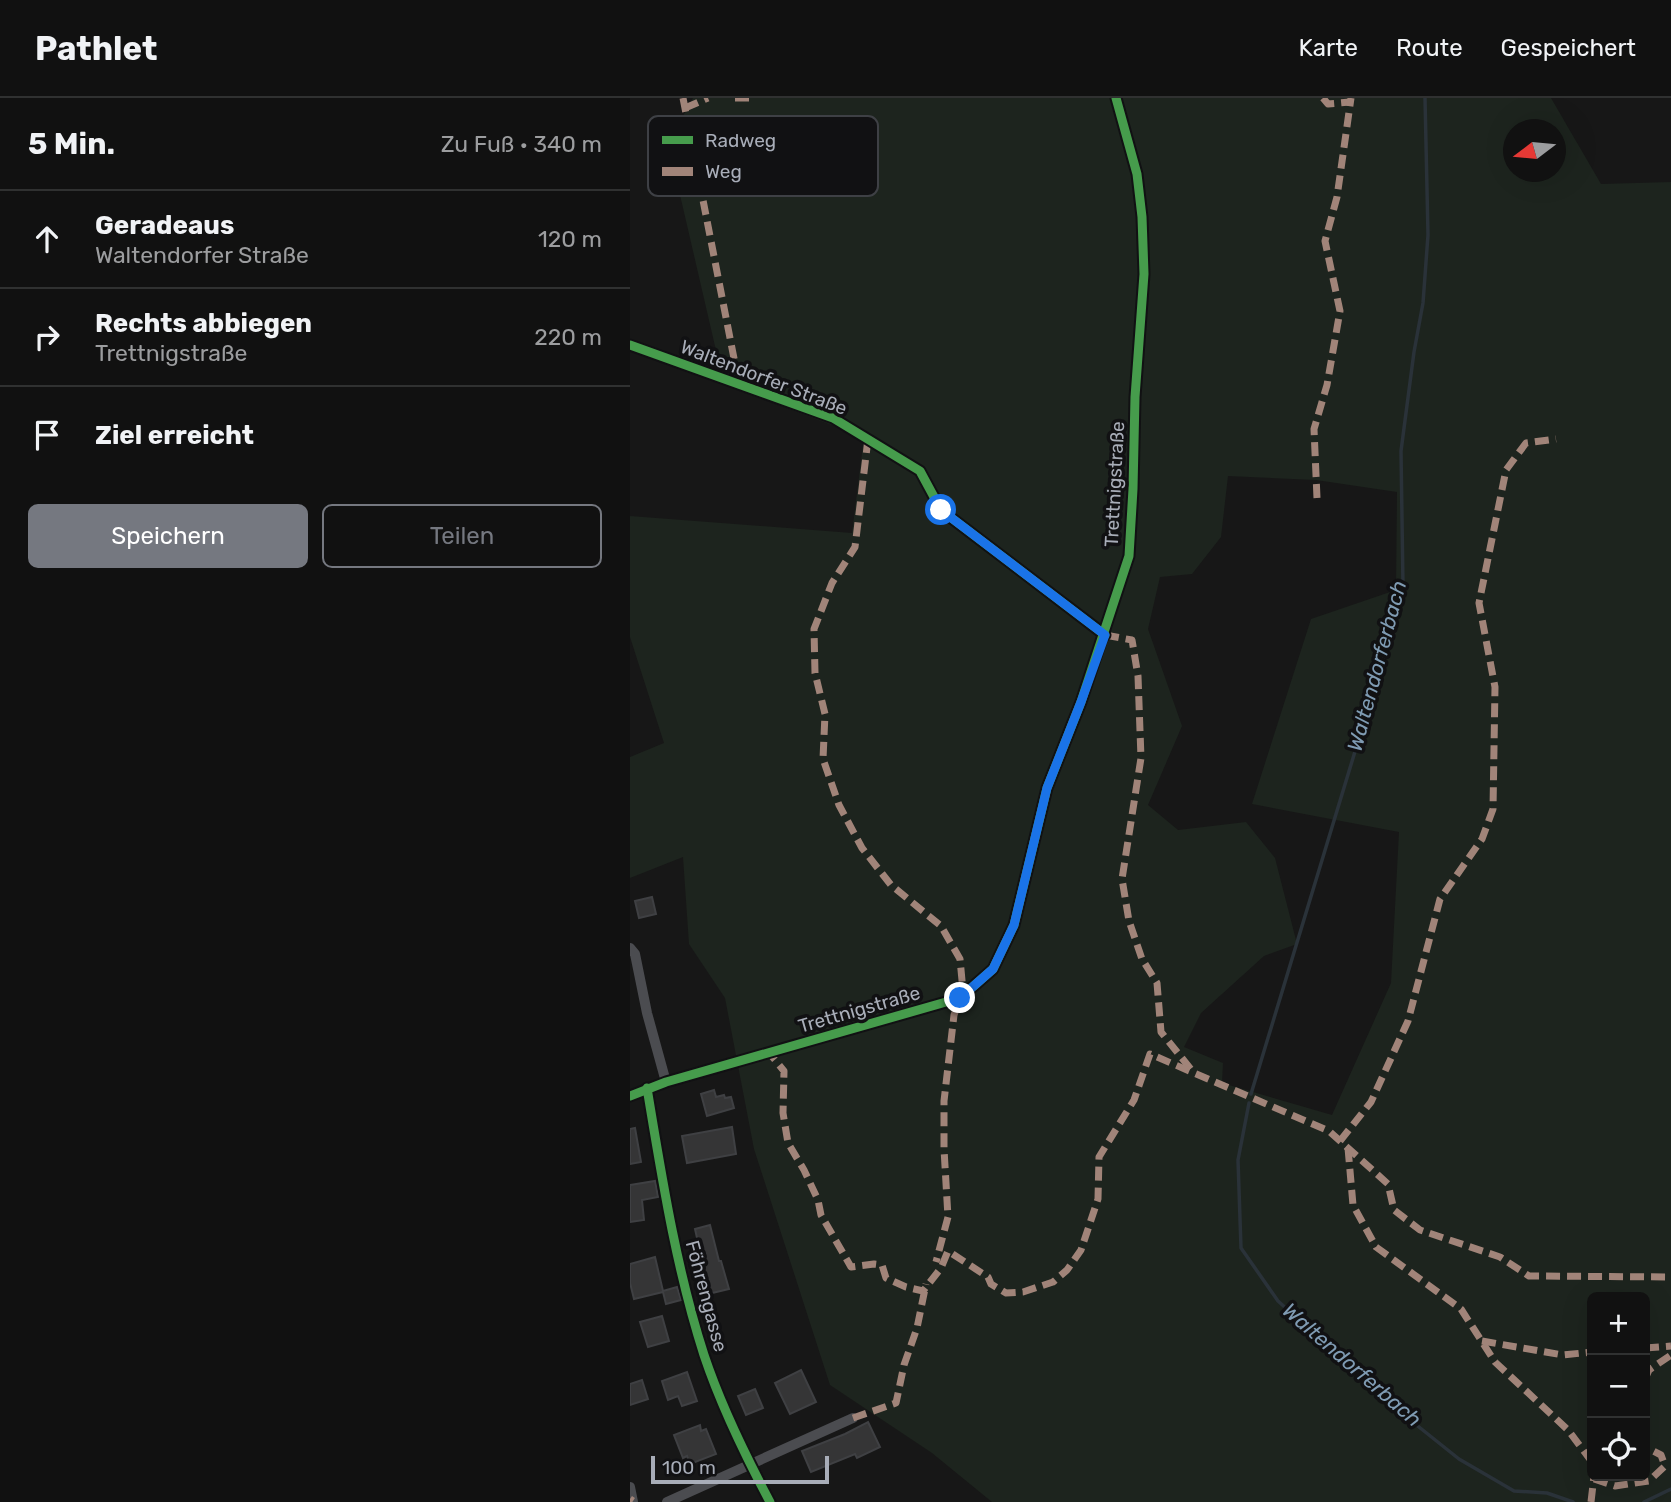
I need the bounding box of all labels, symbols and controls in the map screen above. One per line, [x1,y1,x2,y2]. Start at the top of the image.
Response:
text: Pathlet [35,29,158,68]
text: Karte [1299,34,1358,62]
text: Route [1396,34,1463,62]
text: Gespeichert [1501,34,1636,62]
legend [648,116,878,196]
north arrow [1503,119,1566,182]
text: 5 Min. [28,126,115,162]
text: Radweg [705,129,776,152]
text: Zu Fuß · 340 m [441,130,602,158]
text: Weg [705,160,742,183]
text: Geradeaus [95,210,234,241]
icon: ahead [28,220,66,258]
text: 120 m [538,225,602,253]
text: Waltendorfer Straße [95,241,309,269]
text: Rechts abbiegen [95,308,312,339]
icon: right [28,318,66,356]
text: 220 m [534,323,602,351]
street label: Waltendorfer Straße [677,335,850,420]
text: Trettnigstraße [95,339,247,367]
icon: arrive [28,416,66,454]
text: Ziel erreicht [95,420,254,451]
street label: Trettnigstraße [1100,421,1129,547]
route start [925,494,956,525]
button: Speichern [28,504,308,568]
button: Teilen [322,504,602,568]
water label: Waltendorferbach [1342,578,1411,754]
street label: Trettnigstraße [795,981,923,1038]
route end [944,982,975,1013]
street label: Föhrengasse [681,1238,732,1354]
map controls [1587,1292,1650,1481]
button: + [1587,1292,1650,1355]
water label: Waltendorferbach [1278,1298,1427,1432]
button: − [1587,1355,1650,1418]
button: locate [1587,1418,1650,1481]
scale bar [651,1453,830,1485]
text: 100 m [662,1456,716,1479]

